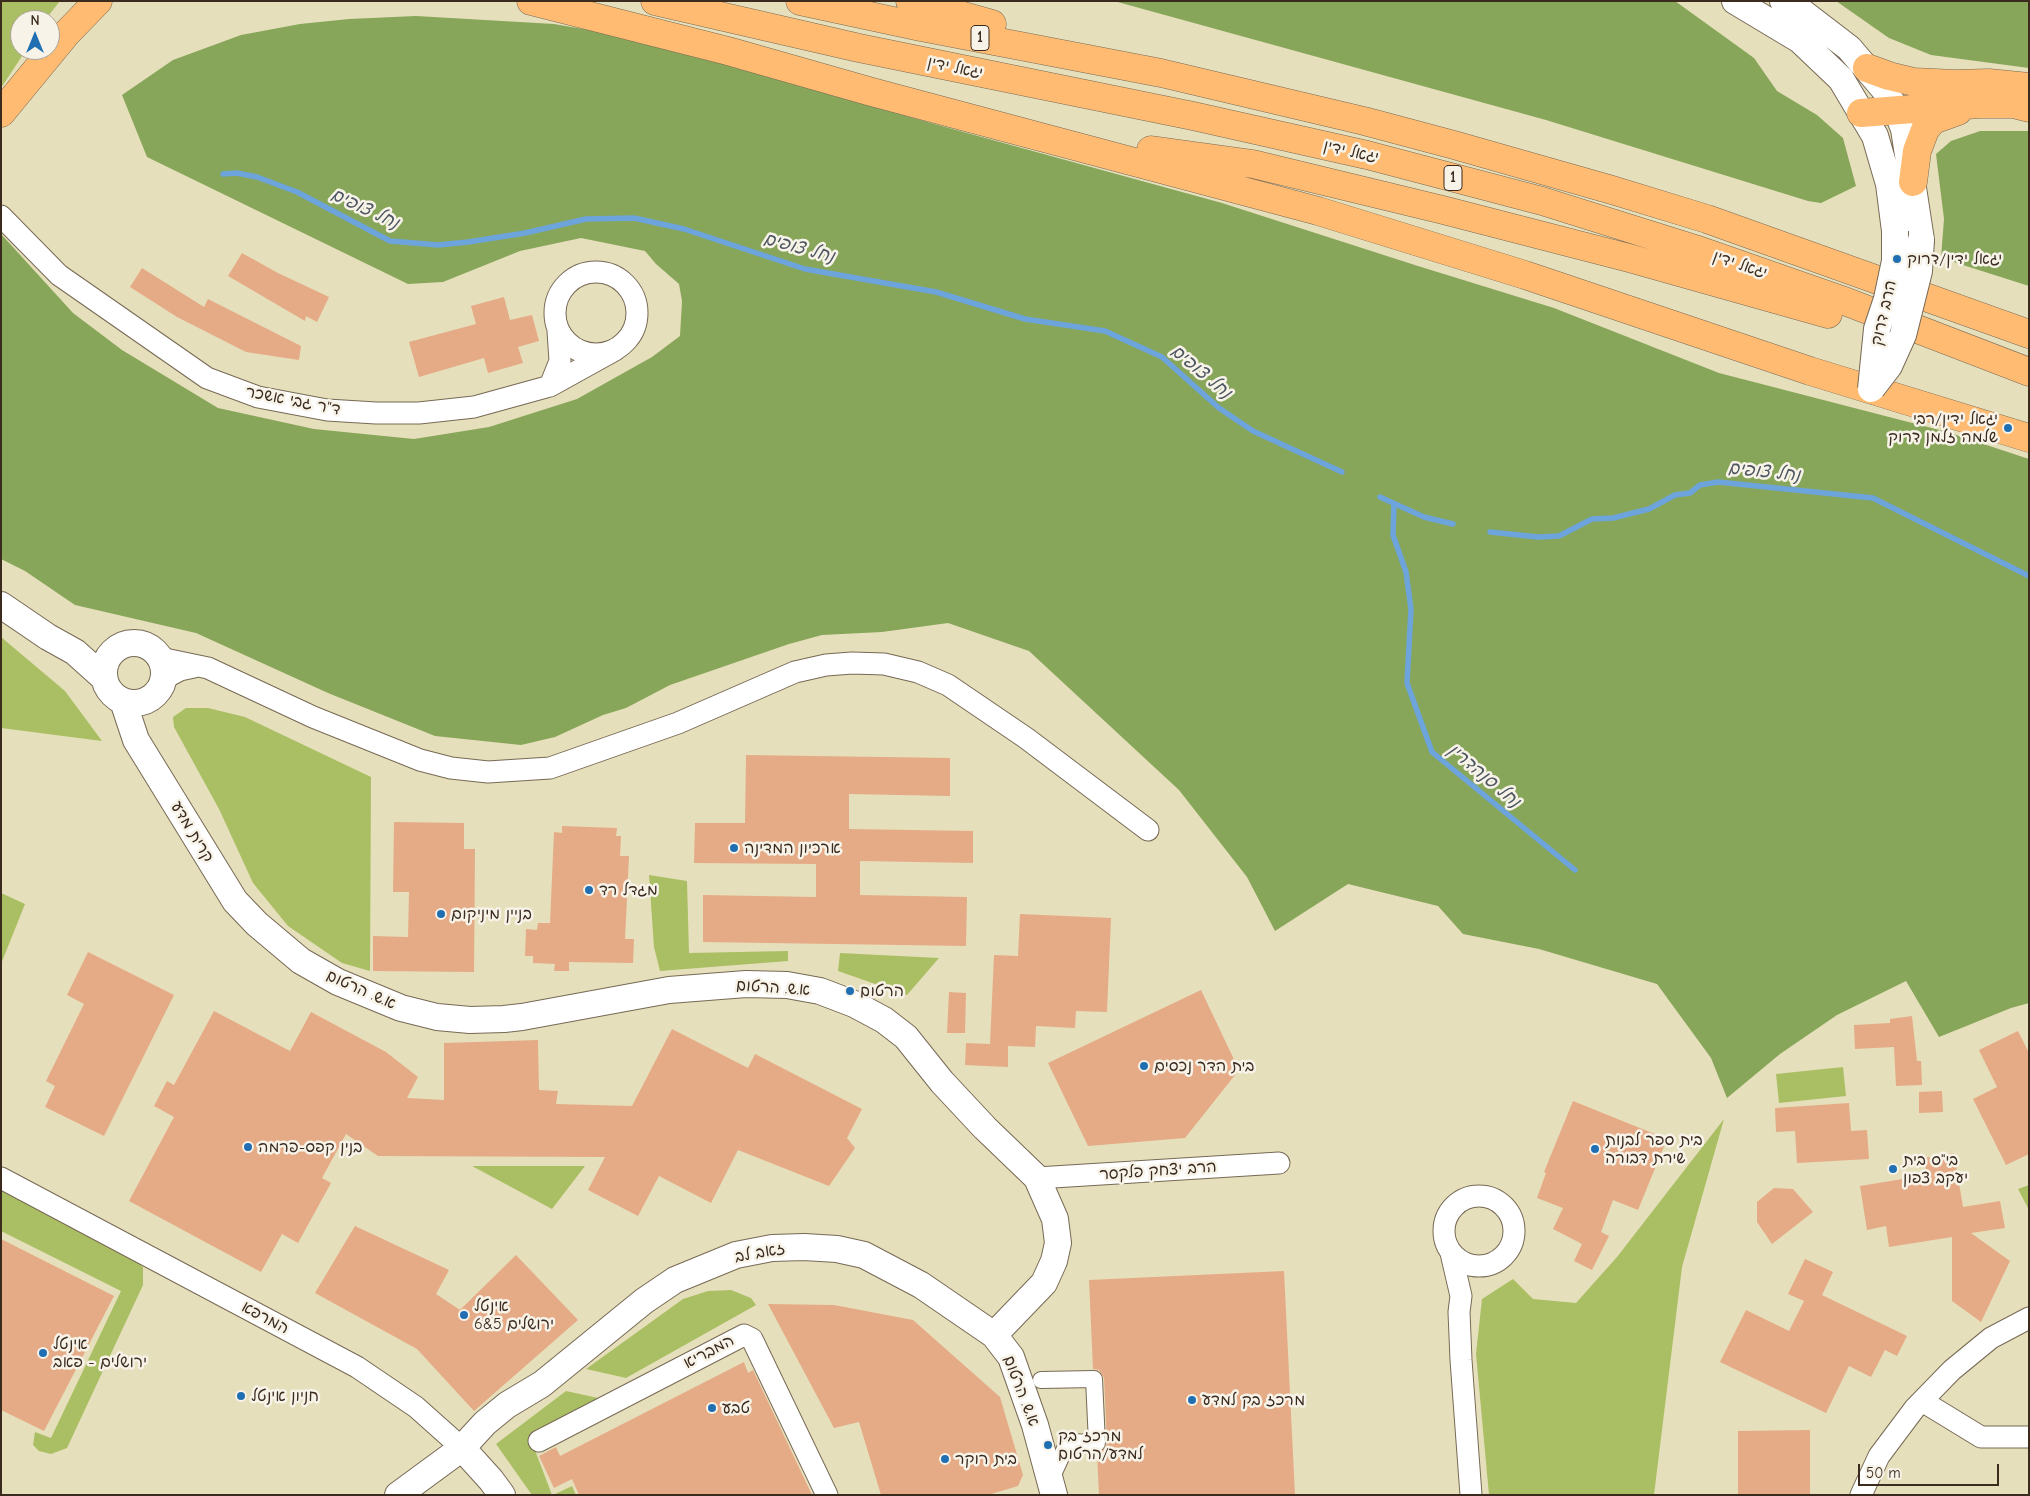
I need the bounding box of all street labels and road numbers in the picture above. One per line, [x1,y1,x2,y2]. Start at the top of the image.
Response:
road number: 1 [971,26,989,50]
street label: יגאל ידין [926,53,984,83]
street label: יגאל ידין [1322,136,1380,168]
road number: 1 [1444,166,1462,190]
street label: יגאל ידין [1710,247,1770,283]
street label: הרב דרוק [1867,278,1901,348]
street label: ד"ר גבי אשכר [244,382,342,420]
street label: קרית מדע [166,798,218,866]
street label: א.ש. הרטום [323,966,399,1014]
street label: א.ש. הרטום [735,976,811,1000]
street label: הרב יצחק פלקסר [1099,1157,1217,1185]
street label: זאב לב [733,1239,787,1267]
street label: המרפא [238,1298,292,1338]
street label: המבריא [680,1331,738,1373]
street label: א.ש. הרטום [999,1353,1043,1429]

